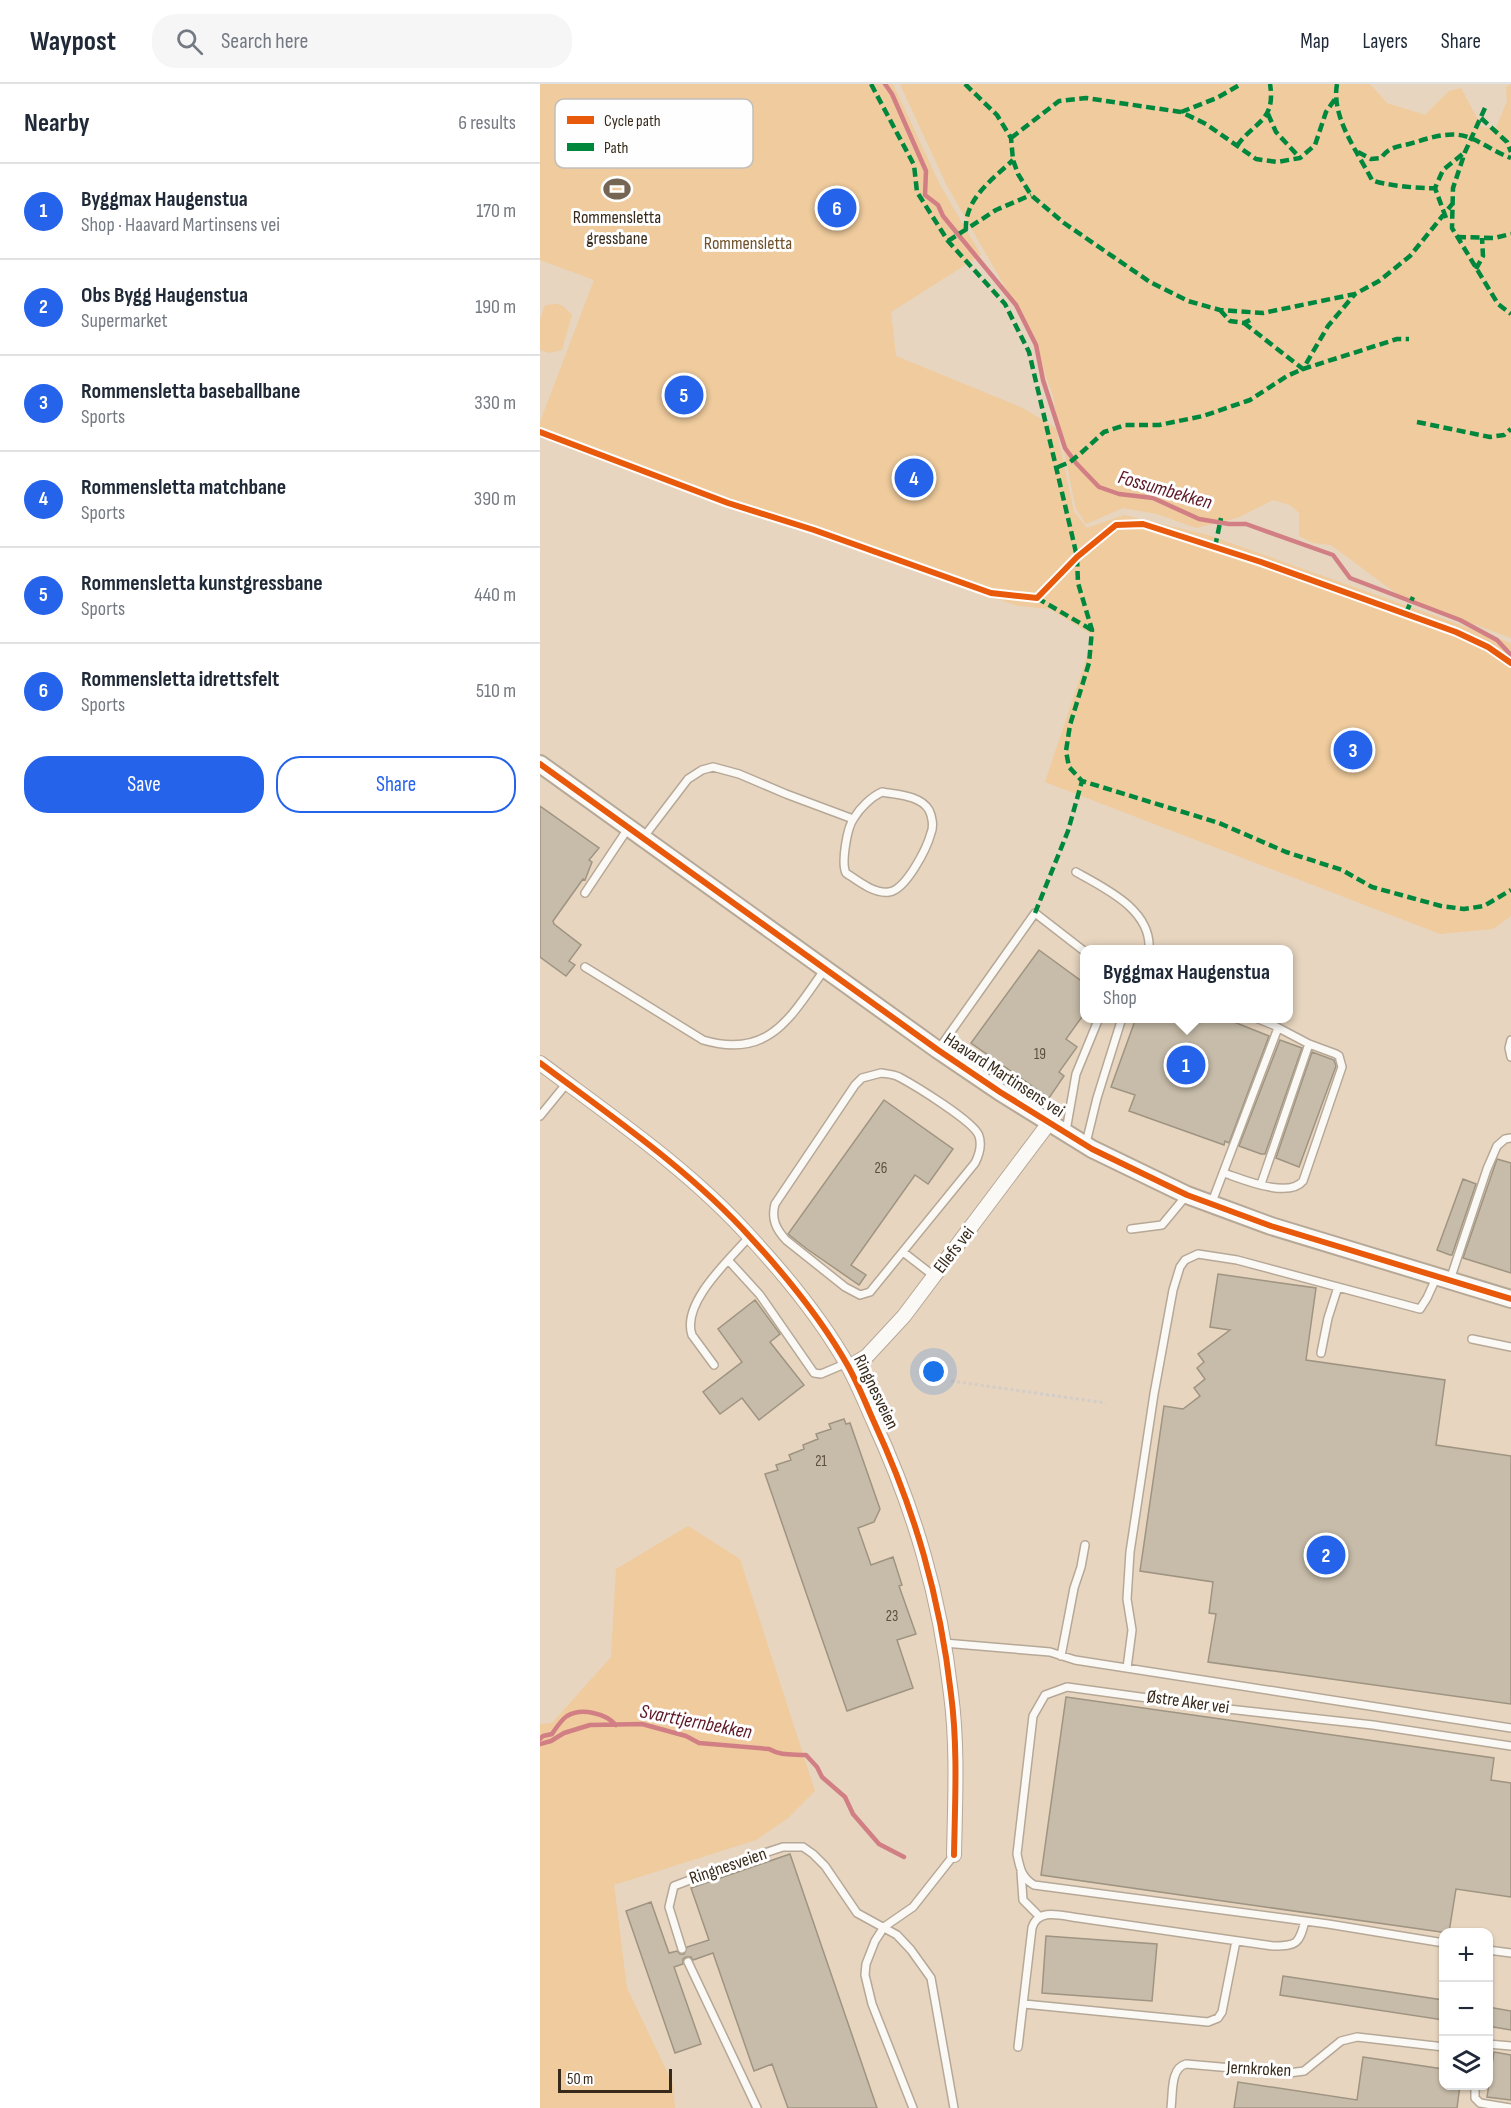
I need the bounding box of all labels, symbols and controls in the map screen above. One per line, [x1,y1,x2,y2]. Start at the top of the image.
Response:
search box [152,14,572,68]
text: Waypost [30,25,116,58]
icon: search [173,25,206,58]
text: Search here [221,28,308,55]
text: Map [1300,29,1329,54]
text: Layers [1362,29,1408,54]
text: Share [1441,29,1481,54]
legend [555,99,753,168]
text: Nearby [24,108,90,139]
text: 6 results [458,111,516,135]
text: Cycle path [604,112,661,131]
text: Path [604,139,628,158]
sports icon: Rommensletta gressbane [602,174,632,204]
text: Byggmax Haugenstua [81,186,248,213]
pin: 6 [818,186,856,230]
text: 1 [40,199,47,223]
text: 170 m [476,199,516,223]
place label: Rommensletta gressbane [573,207,661,249]
text: Shop · Haavard Martinsens vei [81,213,280,237]
park label: Rommensletta [704,233,792,254]
text: Obs Bygg Haugenstua [81,282,248,309]
text: 2 [39,295,48,319]
text: 190 m [475,295,516,319]
text: Supermarket [81,309,168,333]
pin: 5 [664,372,704,418]
text: Rommensletta baseballbane [81,378,300,405]
text: 3 [39,391,48,415]
text: 330 m [474,391,516,415]
text: Sports [81,405,125,429]
pin: 4 [894,456,934,500]
water label: Fossumbekken [1115,465,1215,515]
text: Rommensletta matchbane [81,474,286,501]
text: 4 [39,487,48,511]
text: 390 m [474,487,516,511]
text: Sports [81,501,125,525]
text: Rommensletta kunstgressbane [81,570,323,597]
text: 5 [39,583,48,607]
text: 440 m [474,583,516,607]
text: Sports [81,597,125,621]
text: Rommensletta idrettsfelt [81,666,279,693]
text: 6 [39,679,48,703]
text: 510 m [476,679,516,703]
text: Sports [81,693,125,717]
pin: 3 [1334,728,1372,772]
button: Save [24,756,264,813]
button: Share [276,756,516,813]
popup [1080,945,1293,1023]
text: Byggmax Haugenstua [1103,959,1270,986]
text: Shop [1103,986,1137,1010]
street label: Haavard Martinsens vei [940,1028,1068,1122]
pin: 1 [1166,1042,1206,1088]
house number: 19 [1034,1045,1046,1064]
house number: 26 [875,1159,887,1178]
street label: Ellefs vei [929,1223,979,1277]
street label: Ringnesveien [849,1351,903,1433]
your location [919,1357,948,1386]
house number: 21 [815,1452,827,1471]
pin: 2 [1306,1532,1346,1578]
house number: 23 [886,1607,898,1626]
street label: Østre Aker vei [1145,1686,1231,1718]
water label: Svarttjernbekken [638,1699,754,1745]
street label: Ringnesveien [687,1843,769,1889]
map controls [1439,1928,1493,2090]
button: + [1439,1928,1493,1982]
button: − [1439,1982,1493,2036]
button: layers [1439,2036,1493,2090]
street label: Jernkroken [1225,2057,1292,2081]
scale bar [558,2066,672,2094]
text: 50 m [567,2070,593,2089]

